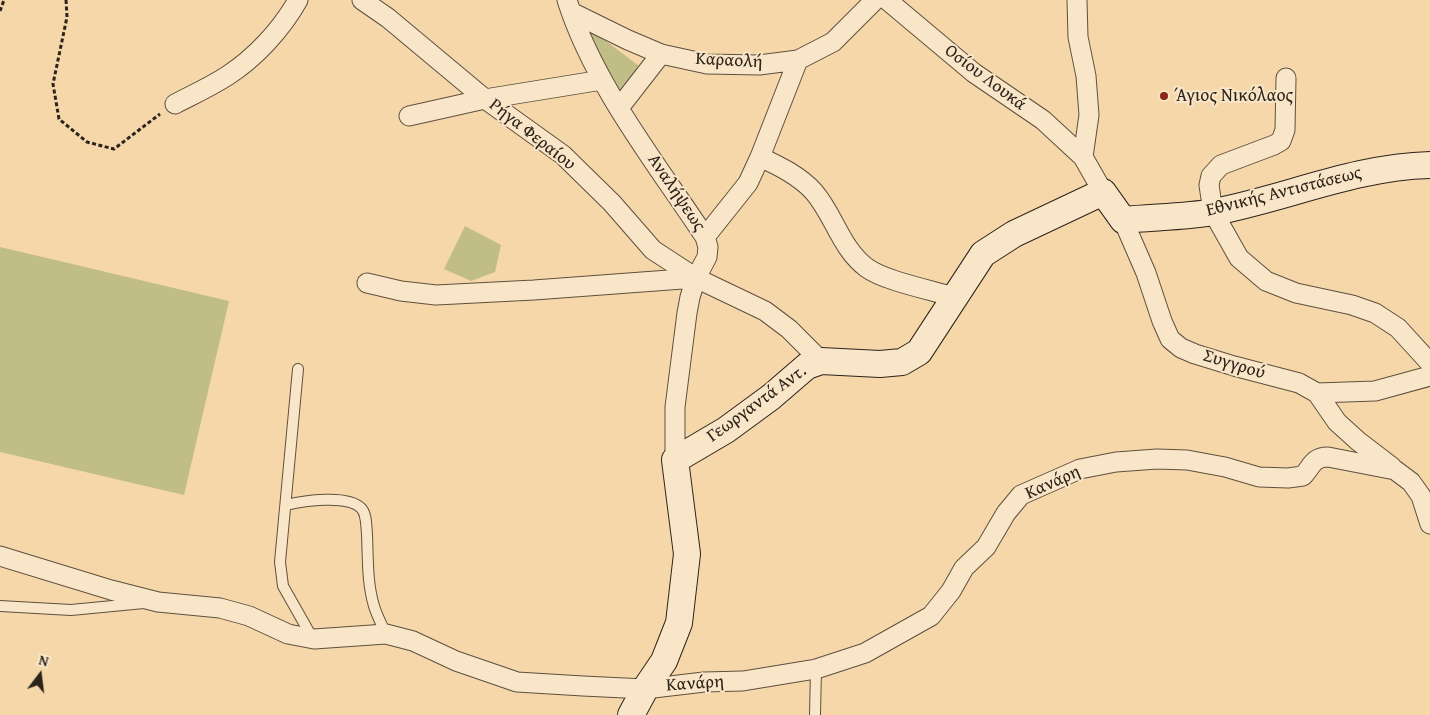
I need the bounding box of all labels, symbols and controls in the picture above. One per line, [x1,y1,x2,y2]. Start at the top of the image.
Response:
street label: Οσίου Λουκά [940,40,1030,116]
street label: Καραολή [695,48,763,74]
place label: Άγιος Νικόλαος [1174,85,1293,107]
marker: Άγιος Νικόλαος [1158,90,1170,102]
street label: Ρήγα Φεραίου [484,94,580,176]
street label: Αναλήψεως [642,150,710,236]
street label: Εθνικής Αντιστάσεως [1204,162,1364,222]
street label: Συγγρού [1200,345,1268,385]
street label: Γεωργαντά Αντ. [703,361,811,447]
street label: Κανάρη [1022,461,1084,505]
north arrow [15,650,65,700]
text: N [37,650,51,671]
street label: Κανάρη [665,671,725,697]

